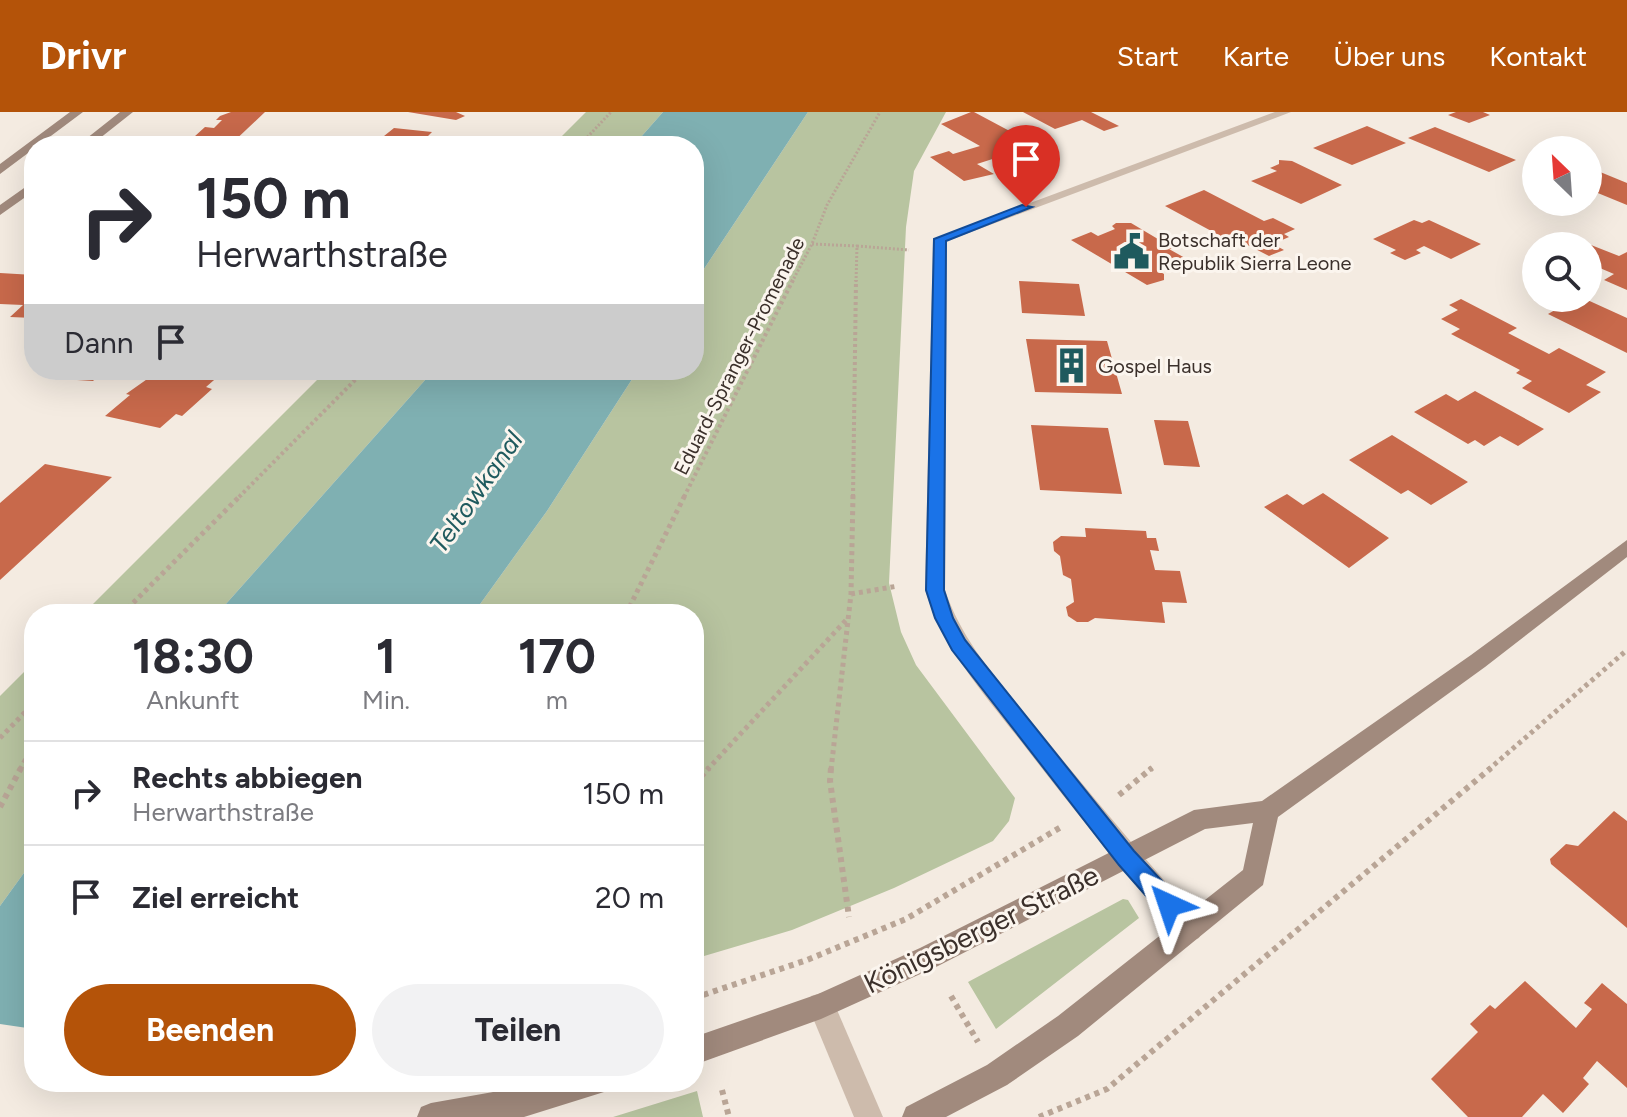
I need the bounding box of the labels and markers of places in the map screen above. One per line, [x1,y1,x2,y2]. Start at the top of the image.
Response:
pin [992,125,1060,207]
place label: Botschaft der Republik Sierra Leone [1158,228,1351,275]
public building icon: Botschaft der Republik Sierra Leone [1113,233,1151,271]
building icon: Gospel Haus [1053,347,1091,385]
place label: Gospel Haus [1098,354,1212,378]

